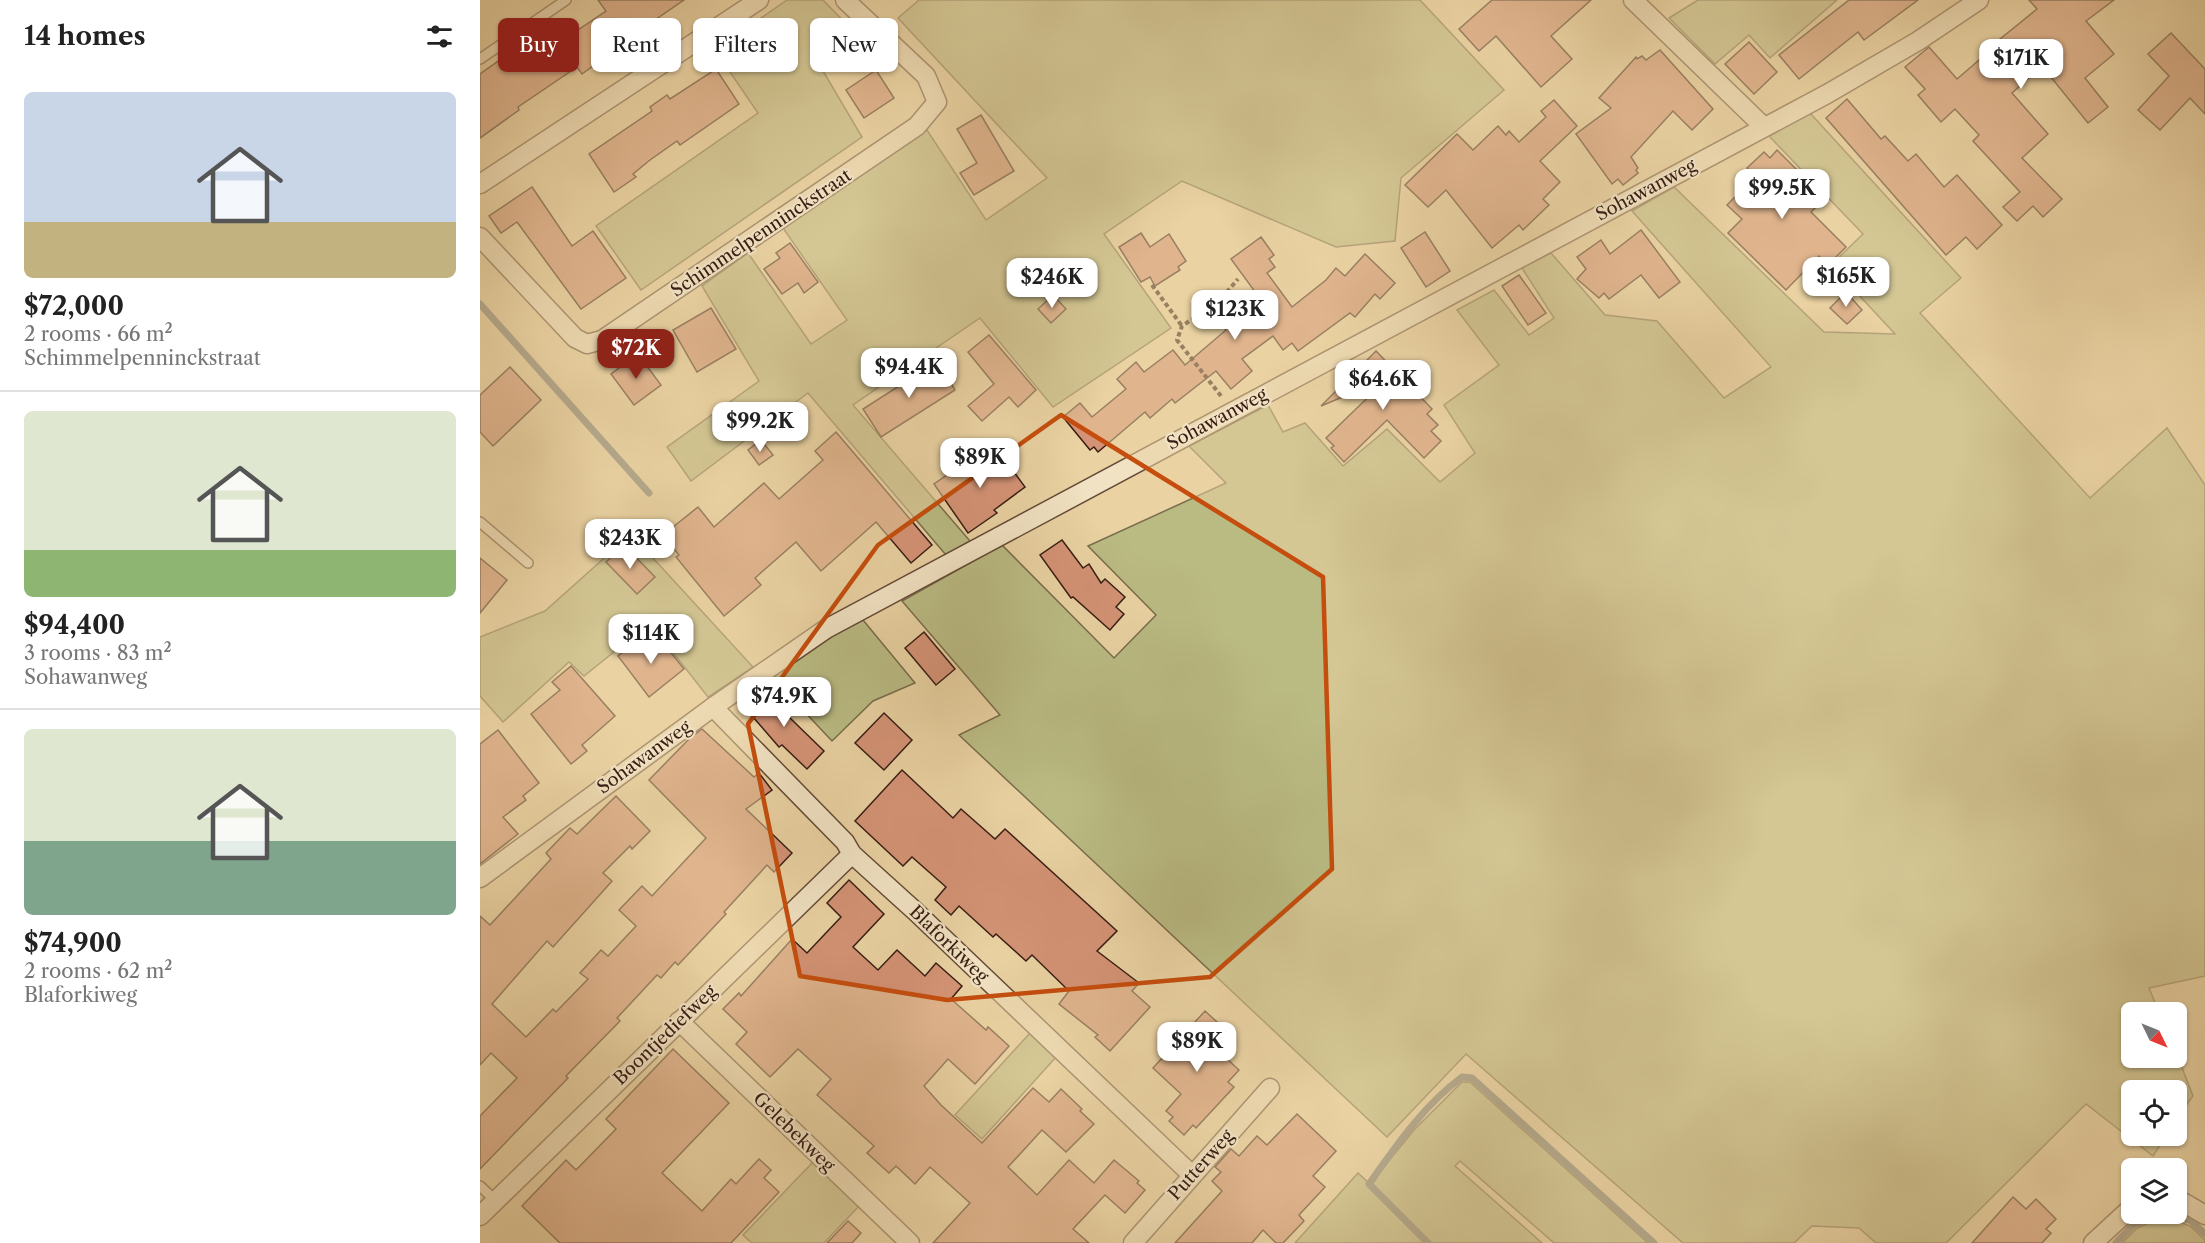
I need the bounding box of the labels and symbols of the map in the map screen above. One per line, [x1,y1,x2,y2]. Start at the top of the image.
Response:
pin: $171K [1979,39,2063,90]
street label: Sohawanweg [1592,154,1701,226]
street label: Schimmelpenninckstraat [666,164,856,302]
pin: $99.5K [1733,169,1831,220]
pin: $165K [1804,257,1888,308]
pin: $246K [1010,258,1094,309]
pin: $123K [1193,290,1277,341]
pin: $72K [600,329,672,380]
pin: $94.4K [860,348,958,399]
pin: $64.6K [1334,360,1432,411]
street label: Sohawanweg [1163,383,1272,455]
pin: $99.2K [711,402,809,453]
pin: $89K [944,438,1016,489]
pin: $243K [588,519,672,570]
pin: $114K [609,614,693,665]
pin: $74.9K [735,677,833,728]
street label: Sohawanweg [593,715,696,798]
street label: Blaforkiweg [905,901,994,988]
street label: Boontjediefweg [609,980,721,1090]
north arrow [2121,1002,2187,1068]
pin: $89K [1161,1022,1233,1073]
street label: Gelebekweg [749,1088,840,1177]
street label: Putterweg [1164,1125,1239,1205]

